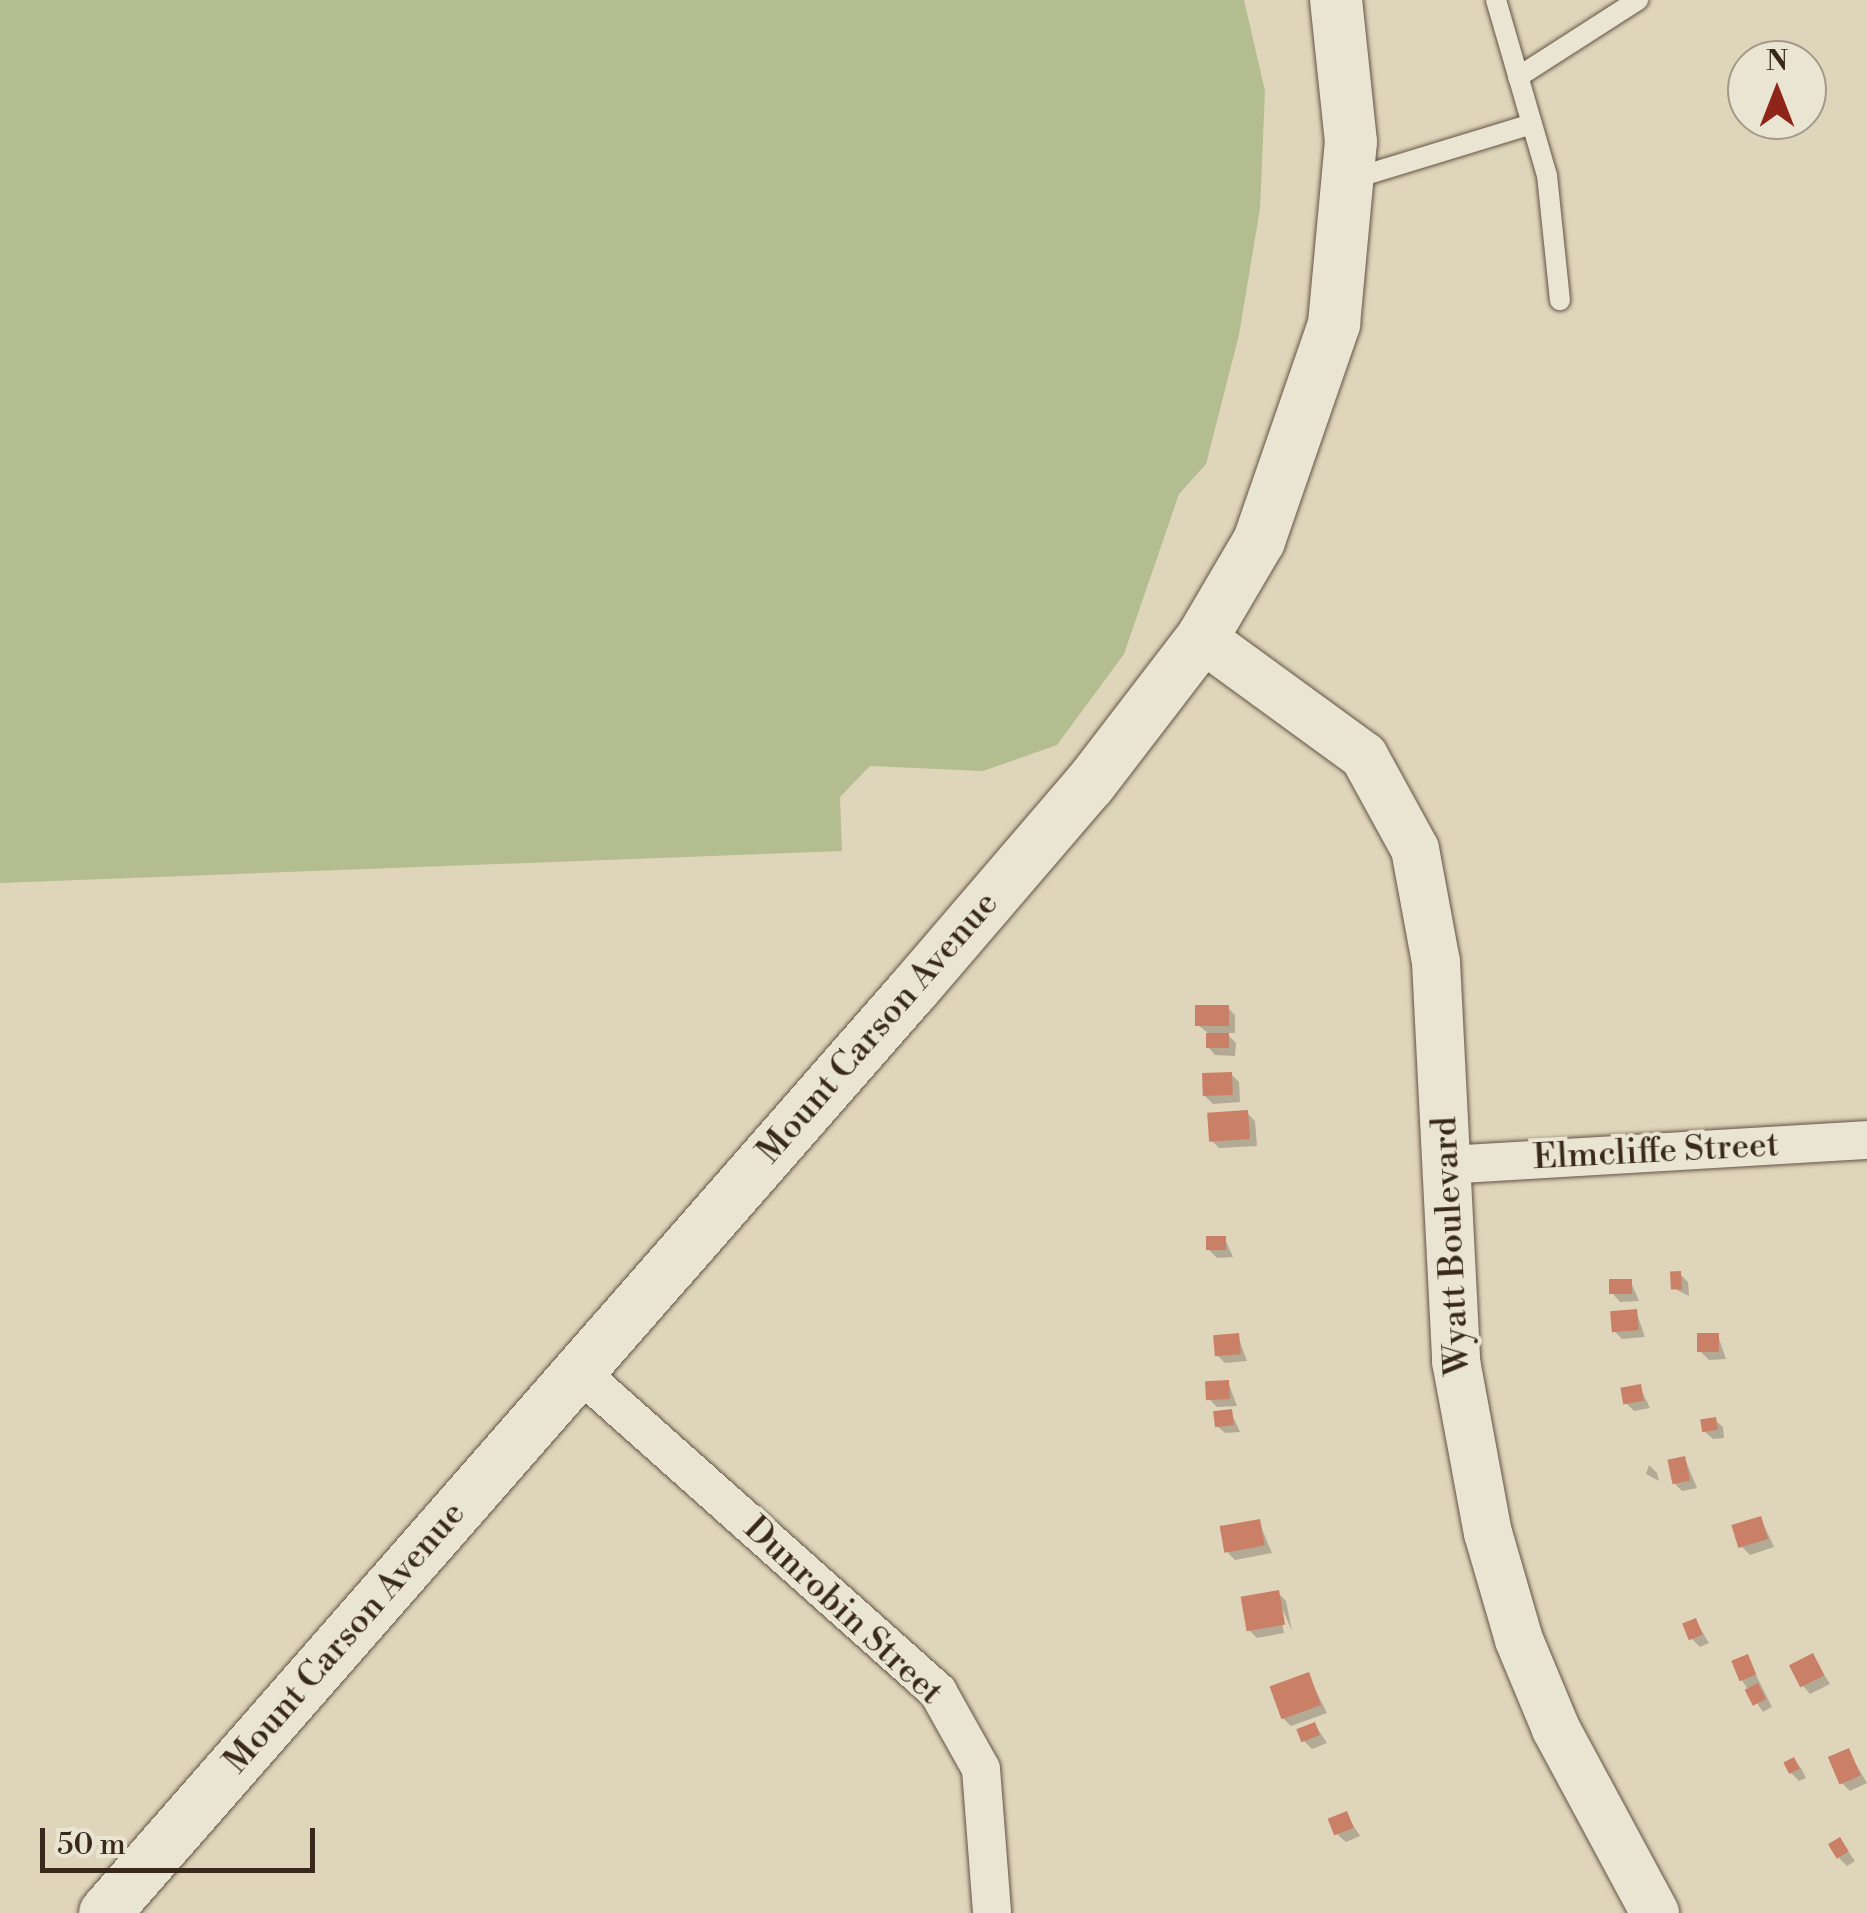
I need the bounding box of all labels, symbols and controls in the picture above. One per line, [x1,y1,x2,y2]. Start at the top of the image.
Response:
north arrow [1727,40,1827,140]
text: N [1766,44,1788,79]
street label: Mount Carson Avenue [749,884,1007,1172]
street label: Wyatt Boulevard [1424,1115,1480,1377]
street label: Elmcliffe Street [1532,1125,1780,1179]
street label: Mount Carson Avenue [216,1494,474,1782]
street label: Dunrobin Street [735,1508,951,1714]
scale bar [45,1808,320,1870]
text: 50 m [57,1826,126,1864]

